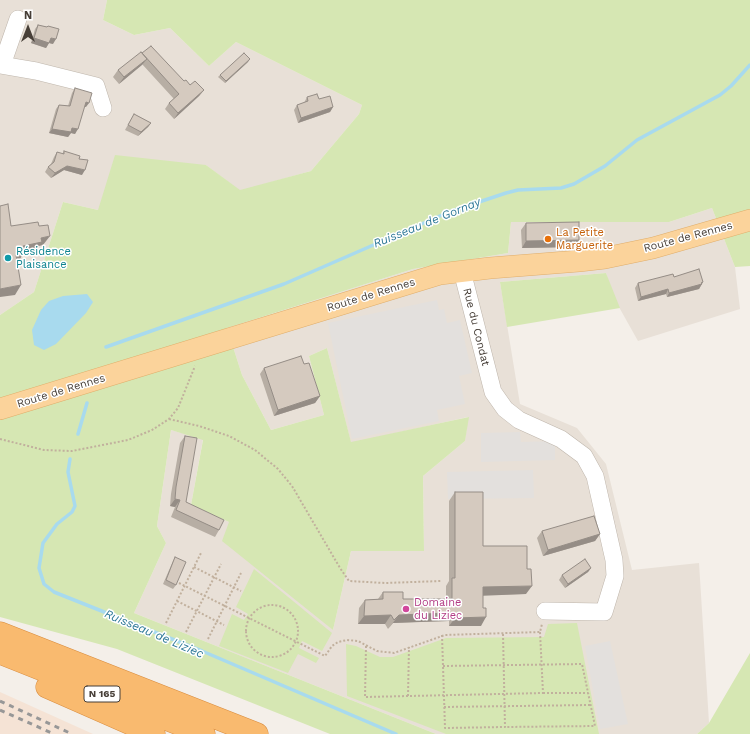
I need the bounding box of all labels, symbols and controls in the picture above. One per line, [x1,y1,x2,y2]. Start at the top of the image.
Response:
north arrow [8,8,48,48]
text: N [24,9,32,22]
water label: Ruisseau de Gornay [371,195,483,251]
street label: Route de Rennes [642,219,734,255]
place label: La Petite Marguerite [556,226,613,252]
marker: La Petite Marguerite [543,234,553,244]
place label: Résidence Plaisance [16,245,71,271]
marker: Résidence Plaisance [3,253,13,263]
street label: Route de Rennes [325,275,417,315]
street label: Rue du Condat [460,287,492,367]
street label: Route de Rennes [15,371,107,411]
place label: Domaine du Liziec [414,596,462,622]
marker: Domaine du Liziec [401,604,411,614]
water label: Ruisseau de Liziec [102,607,206,661]
road number: N 165 [84,686,120,702]

